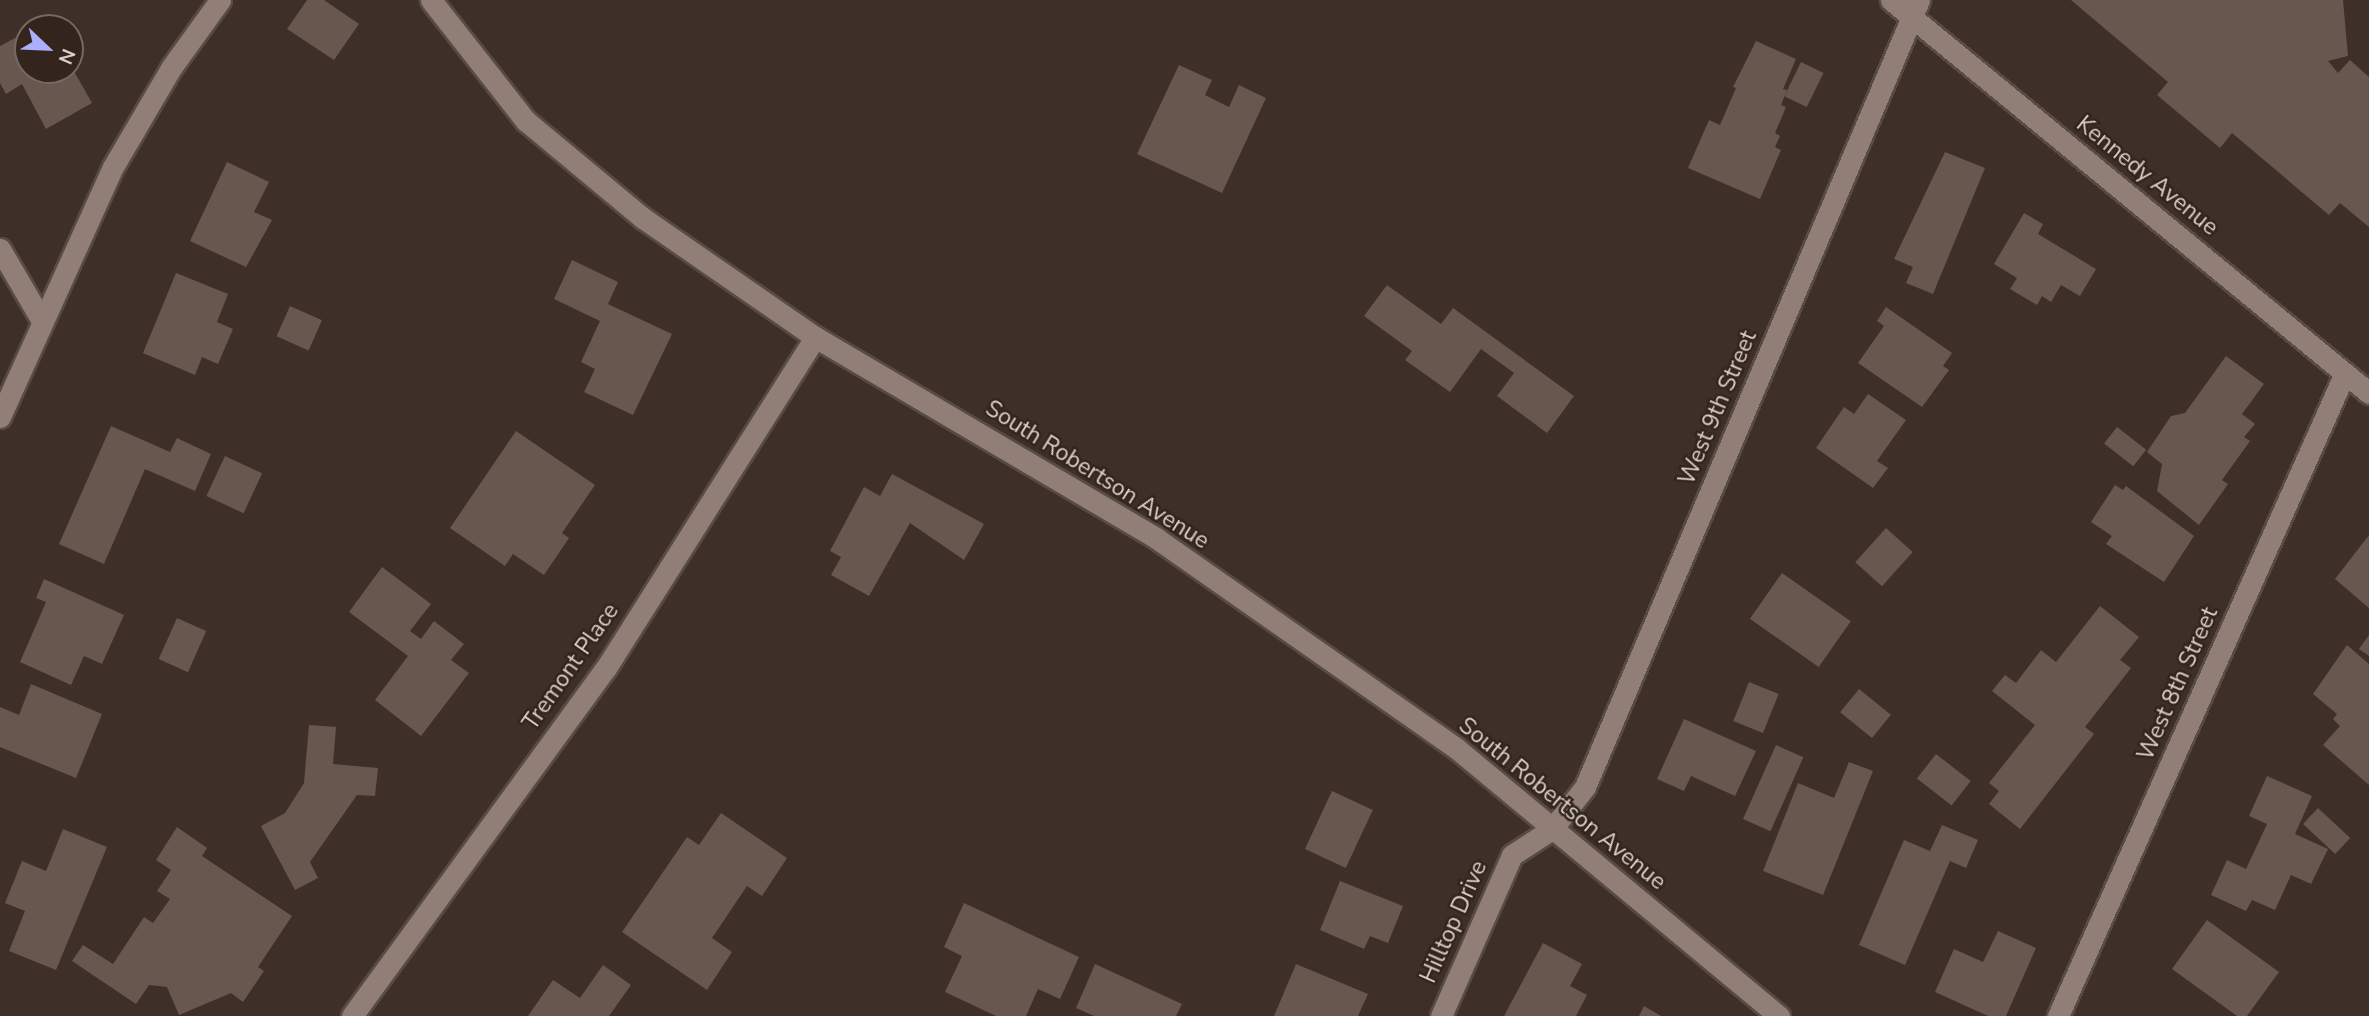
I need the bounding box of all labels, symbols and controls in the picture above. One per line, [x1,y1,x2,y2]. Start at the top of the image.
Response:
north arrow [14,14,84,84]
text: N [52,45,81,68]
street label: Kennedy Avenue [2071,110,2223,242]
street label: West 9th Street [1673,327,1763,489]
street label: South Robertson Avenue [980,395,1214,555]
street label: Tremont Place [517,598,625,736]
street label: West 8th Street [2132,603,2224,765]
street label: South Robertson Avenue [1453,712,1671,896]
street label: Hilltop Drive [1415,857,1493,987]

